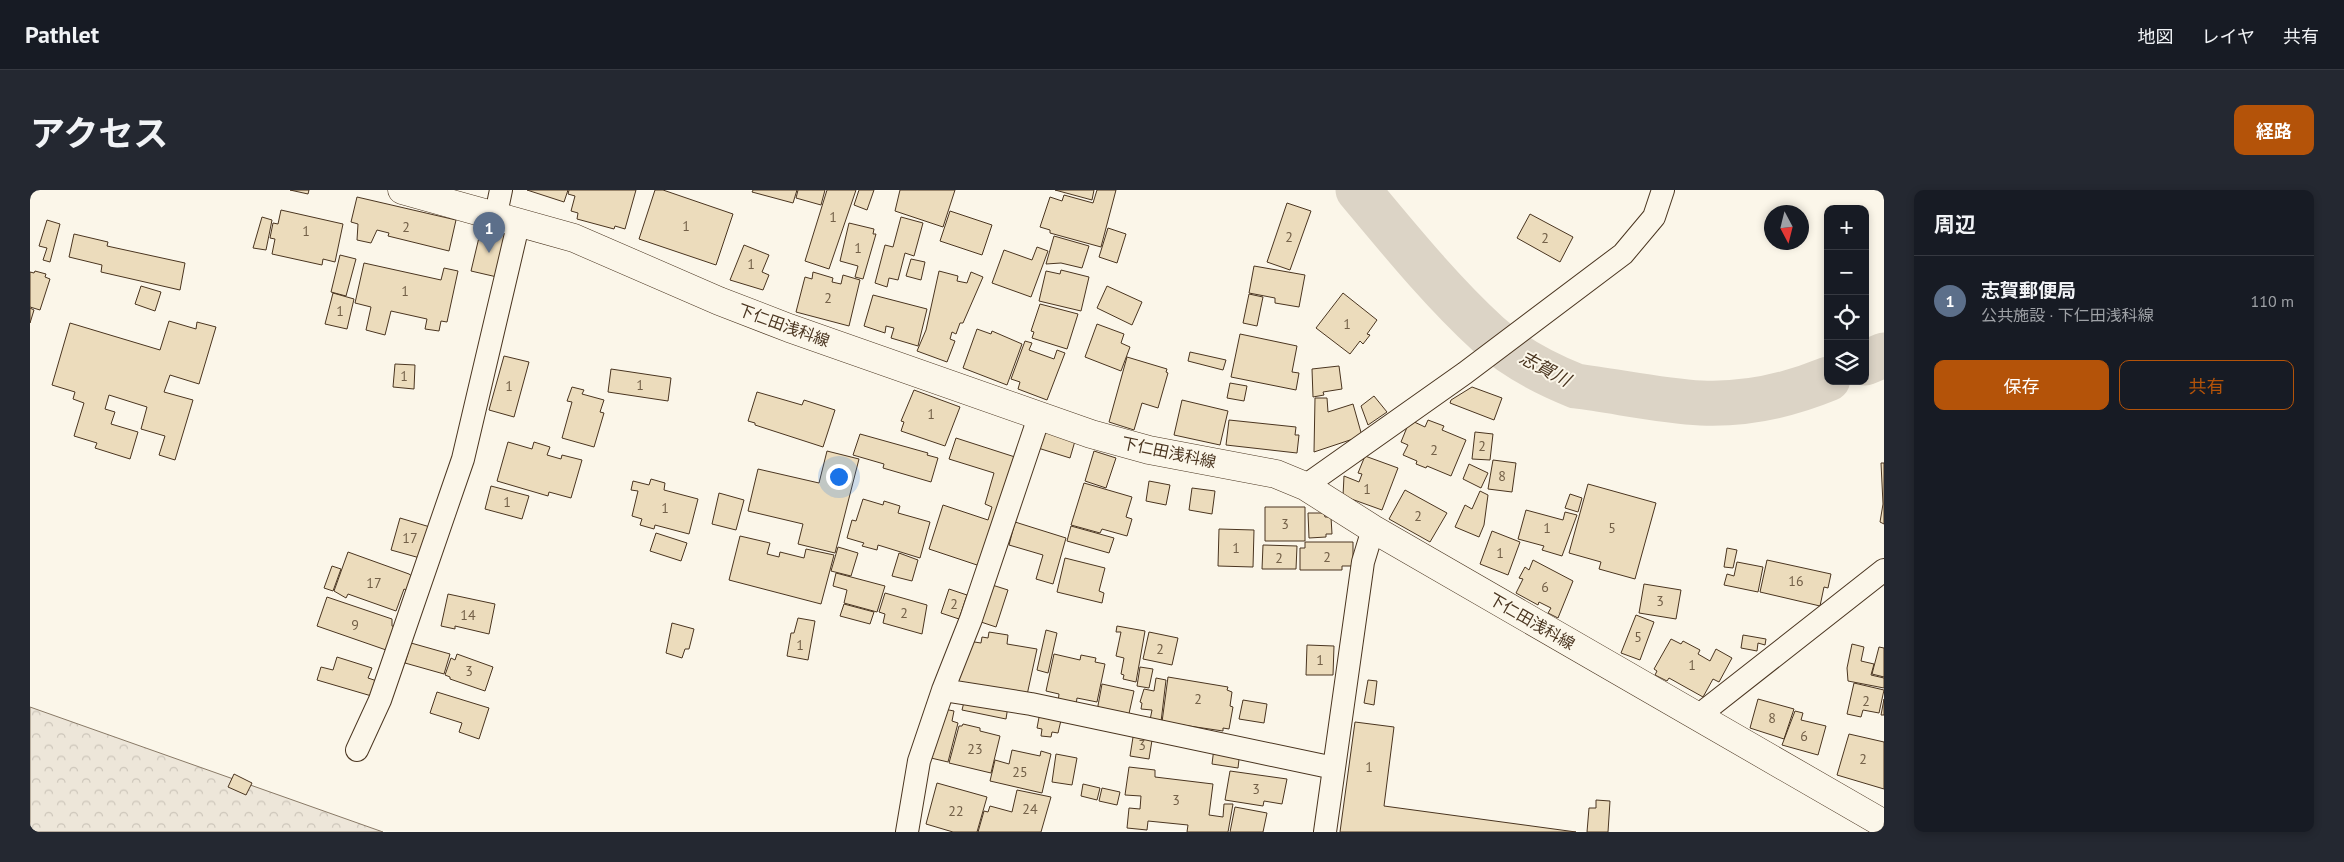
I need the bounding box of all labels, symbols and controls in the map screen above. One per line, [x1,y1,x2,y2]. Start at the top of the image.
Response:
text: Pathlet [25,19,99,50]
text: 地図 [2138,25,2174,48]
text: レイヤ [2202,25,2255,48]
text: 共有 [2283,25,2319,48]
button: 経路 [2234,105,2314,155]
text: アクセス [30,110,168,156]
north arrow [1764,205,1809,250]
map controls [1824,205,1869,385]
button: + [1824,205,1869,250]
house number: 1 [829,208,837,226]
text: 周辺 [1934,211,1976,238]
pin: 1 [473,212,505,253]
house number: 1 [682,217,690,235]
house number: 2 [402,218,410,236]
house number: 1 [302,222,310,240]
house number: 2 [1285,228,1293,246]
house number: 2 [1541,229,1549,247]
house number: 1 [854,239,862,257]
button: − [1824,250,1869,295]
house number: 1 [747,255,755,273]
text: 志賀郵便局 [1981,278,2076,302]
house number: 1 [401,282,409,300]
house number: 2 [824,289,832,307]
text: 1 [1945,291,1955,311]
text: 110 m [2251,291,2294,311]
button: locate [1824,295,1869,340]
street label: 下仁田浅科線 [735,299,833,351]
house number: 1 [336,302,344,320]
text: 公共施設 · 下仁田浅科線 [1981,305,2154,325]
house number: 1 [1343,315,1351,333]
button: layers [1824,340,1869,385]
water label: 志賀川 [1516,346,1576,392]
button: 保存 [1934,360,2109,410]
button: 共有 [2119,360,2294,410]
house number: 1 [400,367,408,385]
house number: 1 [636,376,644,394]
house number: 1 [505,377,513,395]
house number: 1 [927,405,935,423]
street label: 下仁田浅科線 [1120,432,1218,472]
house number: 2 [1478,437,1486,455]
house number: 2 [1430,441,1438,459]
your location [826,464,852,490]
house number: 8 [1498,467,1506,485]
house number: 1 [1363,480,1371,498]
house number: 1 [503,493,511,511]
house number: 1 [661,499,669,517]
house number: 2 [1414,507,1422,525]
house number: 3 [1281,515,1289,533]
house number: 1 [1543,519,1551,537]
house number: 5 [1608,519,1616,537]
house number: 17 [402,529,418,547]
house number: 1 [1232,539,1240,557]
house number: 1 [1496,544,1504,562]
house number: 2 [1323,548,1331,566]
house number: 2 [1275,549,1283,567]
house number: 16 [1788,572,1804,590]
house number: 17 [366,574,382,592]
house number: 6 [1541,578,1549,596]
street label: 下仁田浅科線 [1485,588,1579,654]
house number: 3 [1656,592,1664,610]
house number: 2 [950,595,958,613]
house number: 2 [900,604,908,622]
house number: 14 [460,606,476,624]
house number: 9 [351,616,359,634]
house number: 5 [1634,628,1642,646]
house number: 1 [796,636,804,654]
house number: 2 [1156,640,1164,658]
house number: 1 [1316,651,1324,669]
house number: 1 [1688,656,1696,674]
house number: 3 [465,662,473,680]
house number: 2 [1194,690,1202,708]
house number: 2 [1862,692,1870,710]
house number: 8 [1768,709,1776,727]
house number: 6 [1800,727,1808,745]
house number: 3 [1138,736,1146,754]
house number: 23 [967,740,983,758]
house number: 2 [1859,750,1867,768]
house number: 1 [1365,758,1373,776]
house number: 25 [1012,763,1028,781]
house number: 3 [1252,780,1260,798]
house number: 3 [1172,791,1180,809]
house number: 24 [1022,800,1038,818]
house number: 22 [948,802,964,820]

